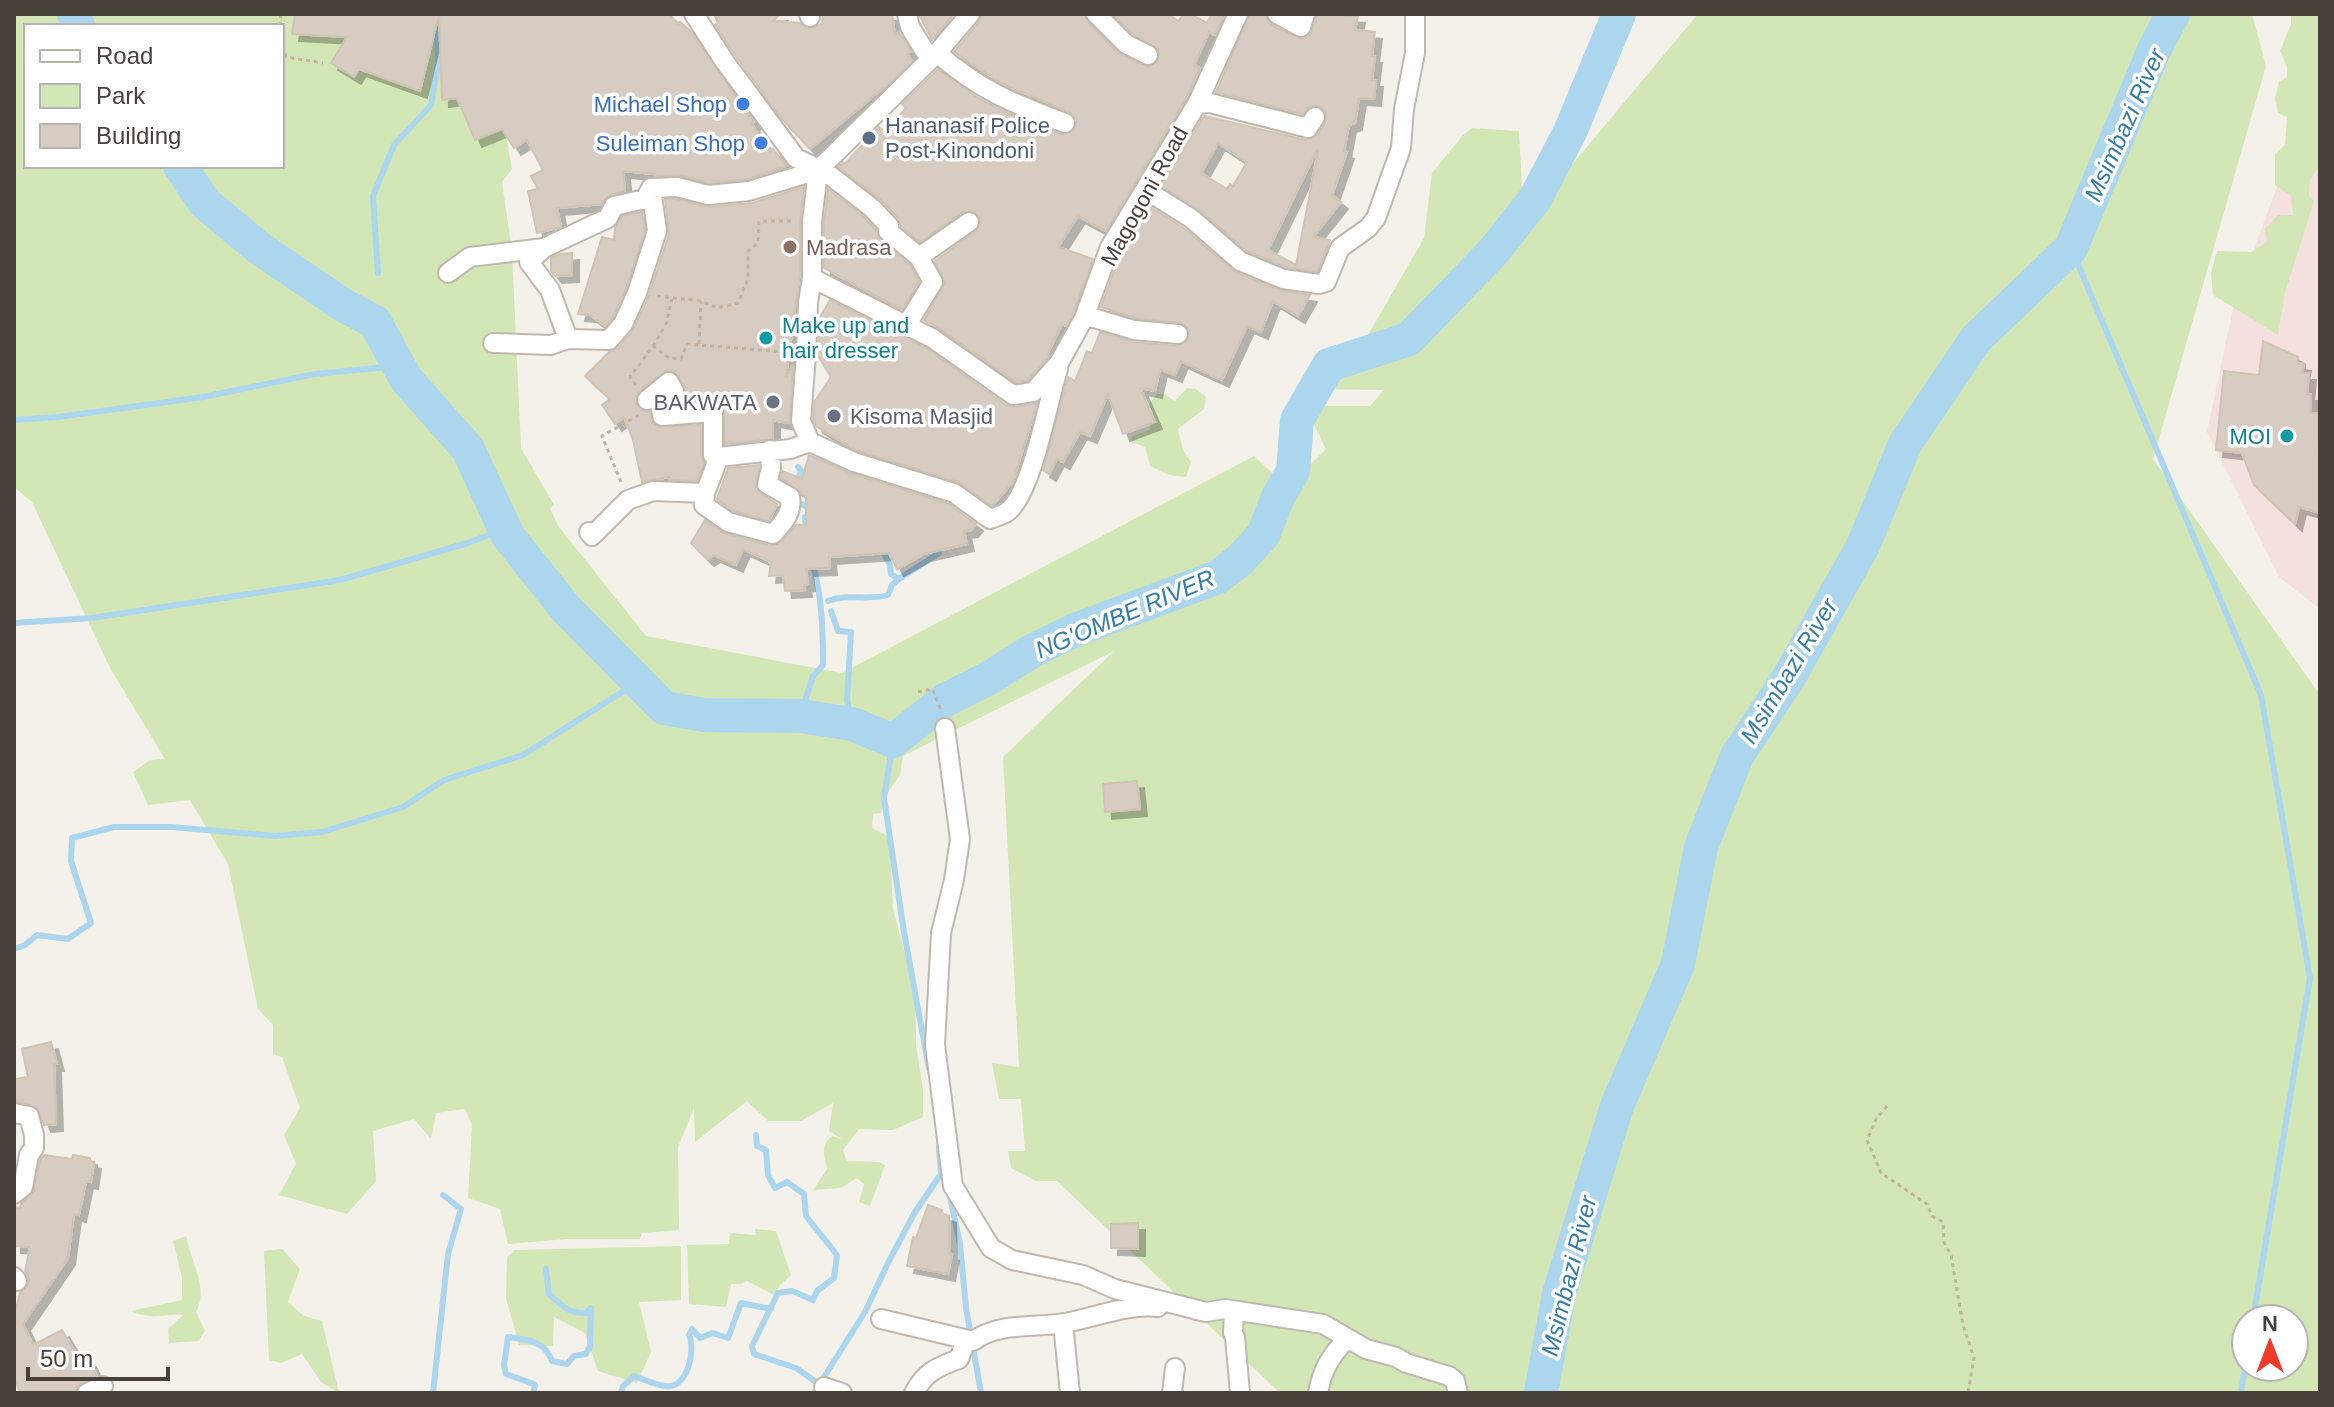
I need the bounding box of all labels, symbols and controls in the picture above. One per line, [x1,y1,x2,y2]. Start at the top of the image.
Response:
legend [24,24,284,168]
text: Road [96,42,153,69]
water label: Msimbazi River [2079,43,2171,205]
text: Park [96,82,146,109]
place label: Michael Shop [594,92,727,117]
marker: Michael Shop [734,95,752,113]
place label: Hananasif Police Post-Kinondoni [885,113,1050,163]
text: Building [96,122,181,149]
street label: Magogoni Road [1096,122,1193,270]
marker: Hananasif Police Post-Kinondoni [860,129,878,147]
place label: Suleiman Shop [596,131,745,156]
marker: Suleiman Shop [752,134,770,152]
place label: Madrasa [806,235,892,260]
marker: Madrasa [781,238,799,256]
place label: Make up and hair dresser [782,313,909,363]
marker: Make up and hair dresser [757,329,775,347]
place label: BAKWATA [654,390,757,415]
marker: BAKWATA [764,393,782,411]
place label: Kisoma Masjid [850,404,993,429]
marker: Kisoma Masjid [825,407,843,425]
place label: MOI [2229,424,2271,449]
marker: MOI [2278,427,2296,445]
water label: NG'OMBE RIVER [1031,564,1218,663]
water label: Msimbazi River [1735,593,1843,748]
water label: Msimbazi River [1536,1192,1602,1359]
north arrow [2230,1303,2310,1383]
text: N [2262,1311,2278,1336]
scale bar [28,1331,168,1381]
text: 50 m [40,1345,93,1372]

